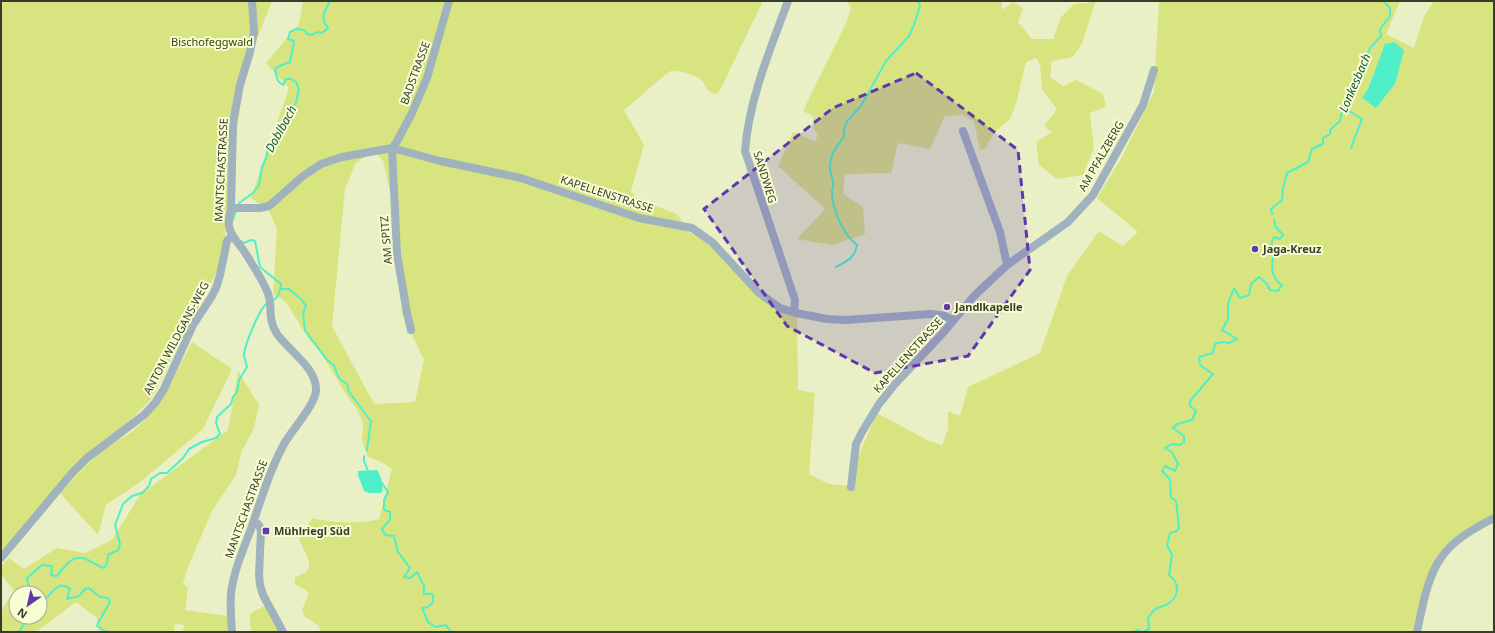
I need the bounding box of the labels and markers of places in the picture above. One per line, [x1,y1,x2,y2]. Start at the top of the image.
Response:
place label: Jaga-Kreuz [1262,241,1322,256]
marker: Jaga-Kreuz [1250,244,1260,254]
place label: Jandlkapelle [954,299,1023,314]
marker: Jandlkapelle [942,302,952,312]
place label: Mühlriegl Süd [274,523,350,538]
marker: Mühlriegl Süd [261,526,271,536]

